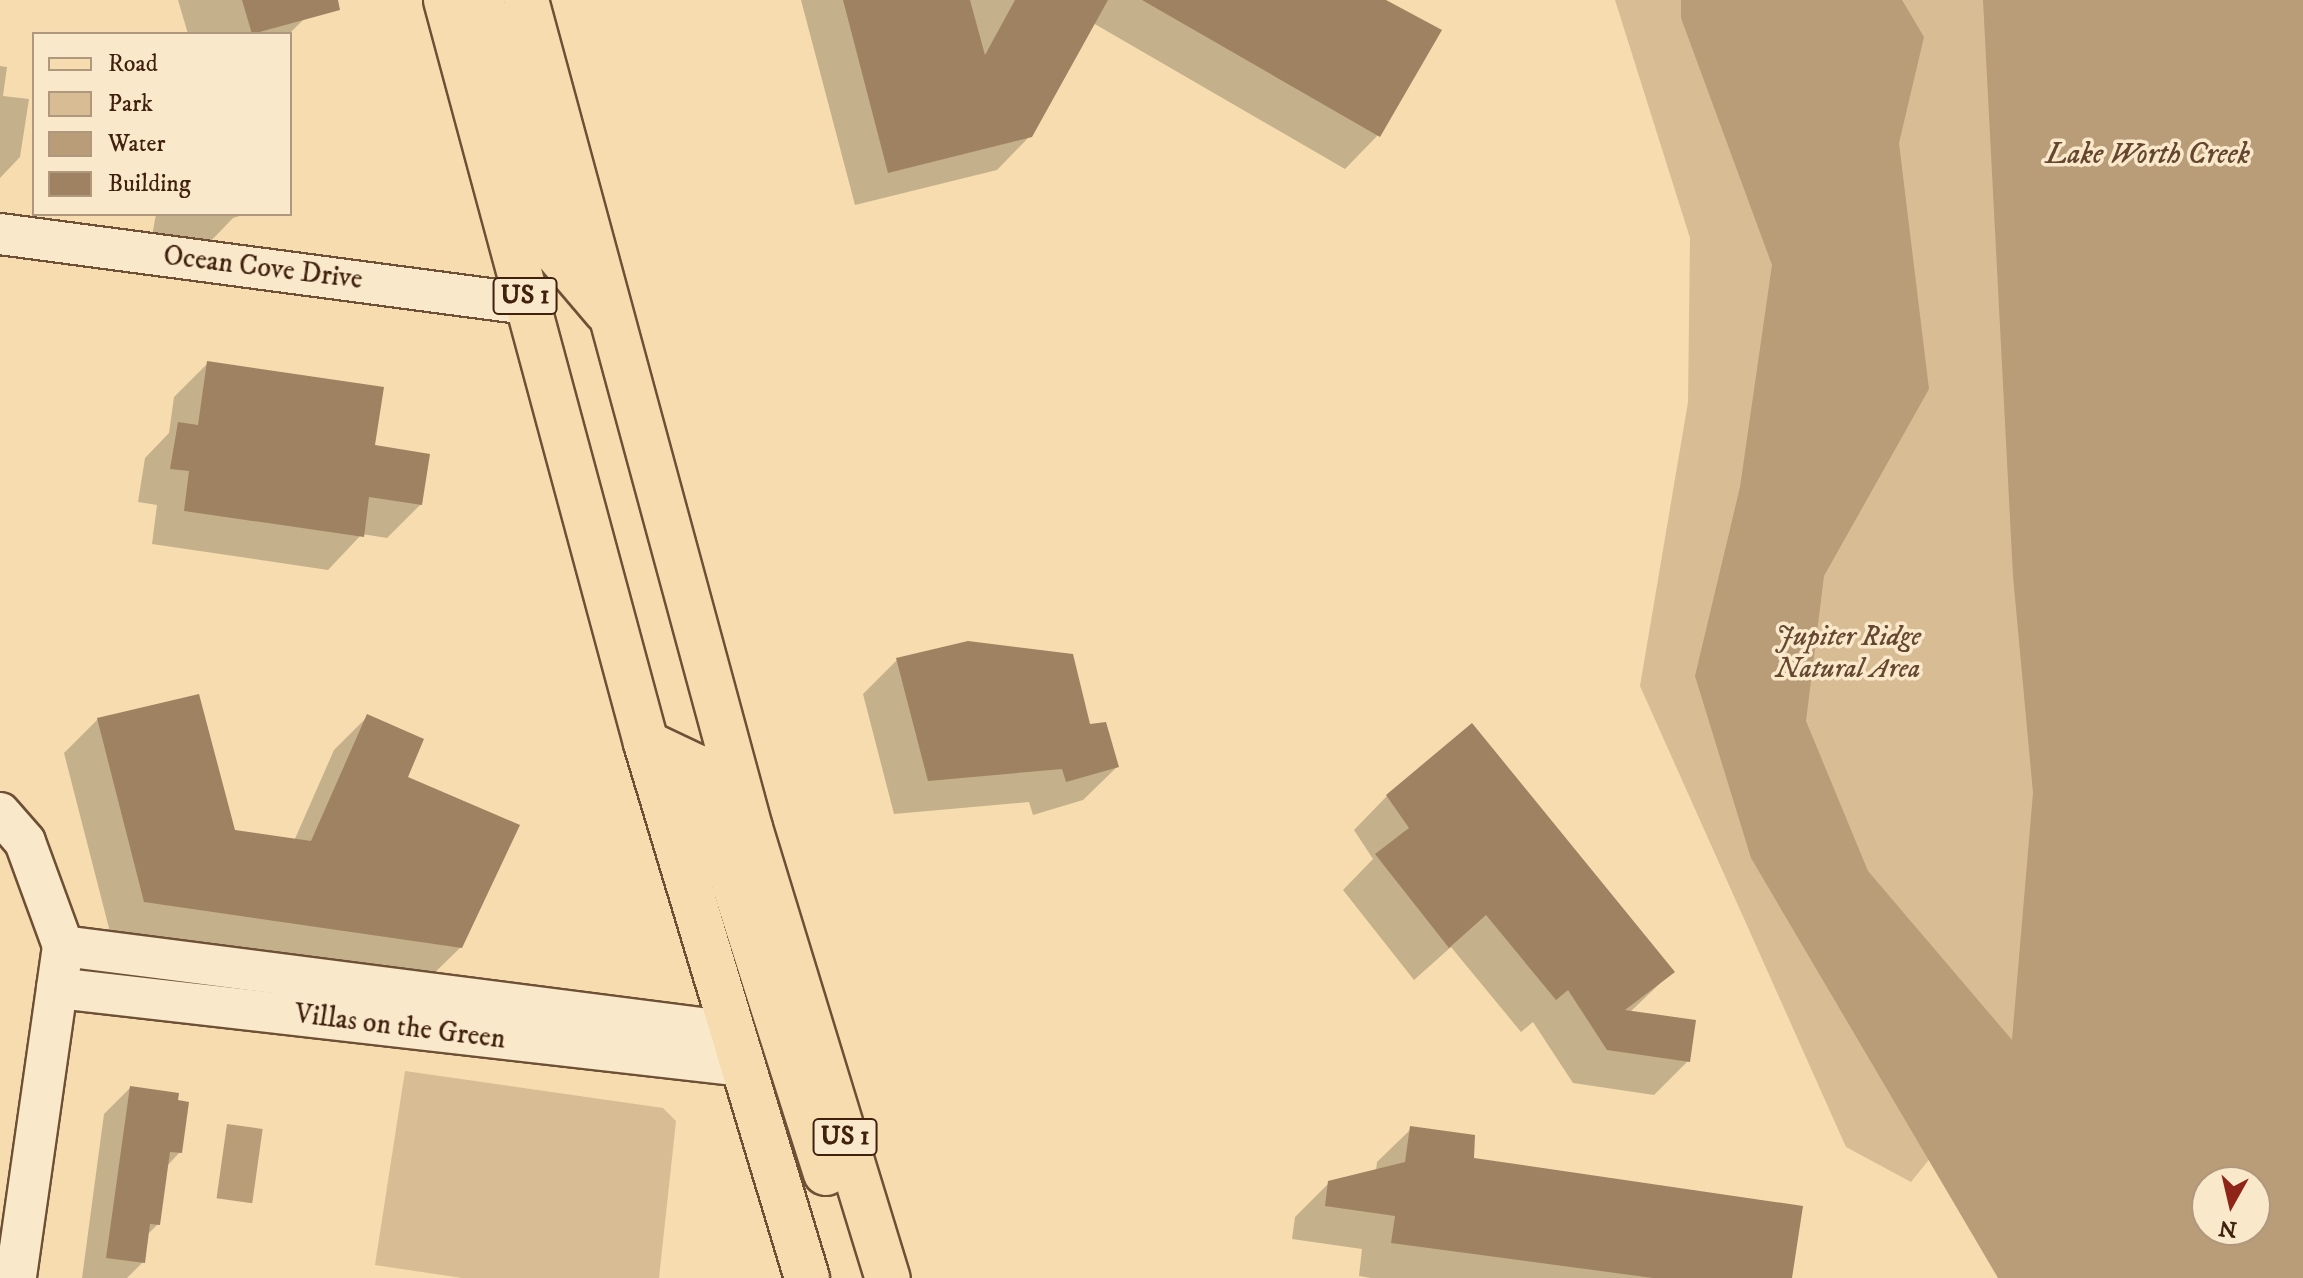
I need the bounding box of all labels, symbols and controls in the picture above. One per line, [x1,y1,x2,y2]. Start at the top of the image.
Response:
legend [32,32,292,216]
text: Road [108,49,158,79]
text: Park [108,89,153,119]
text: Water [108,129,165,159]
water label: Lake Worth Creek [2046,137,2250,173]
text: Building [108,169,191,199]
street label: Ocean Cove Drive [161,239,365,297]
road number: US 1 [491,274,559,318]
park label: Jupiter Ridge Natural Area [1775,620,1921,686]
street label: Villas on the Green [293,997,507,1057]
road number: US 1 [811,1115,879,1159]
north arrow [2191,1166,2271,1246]
text: N [2217,1214,2239,1243]

